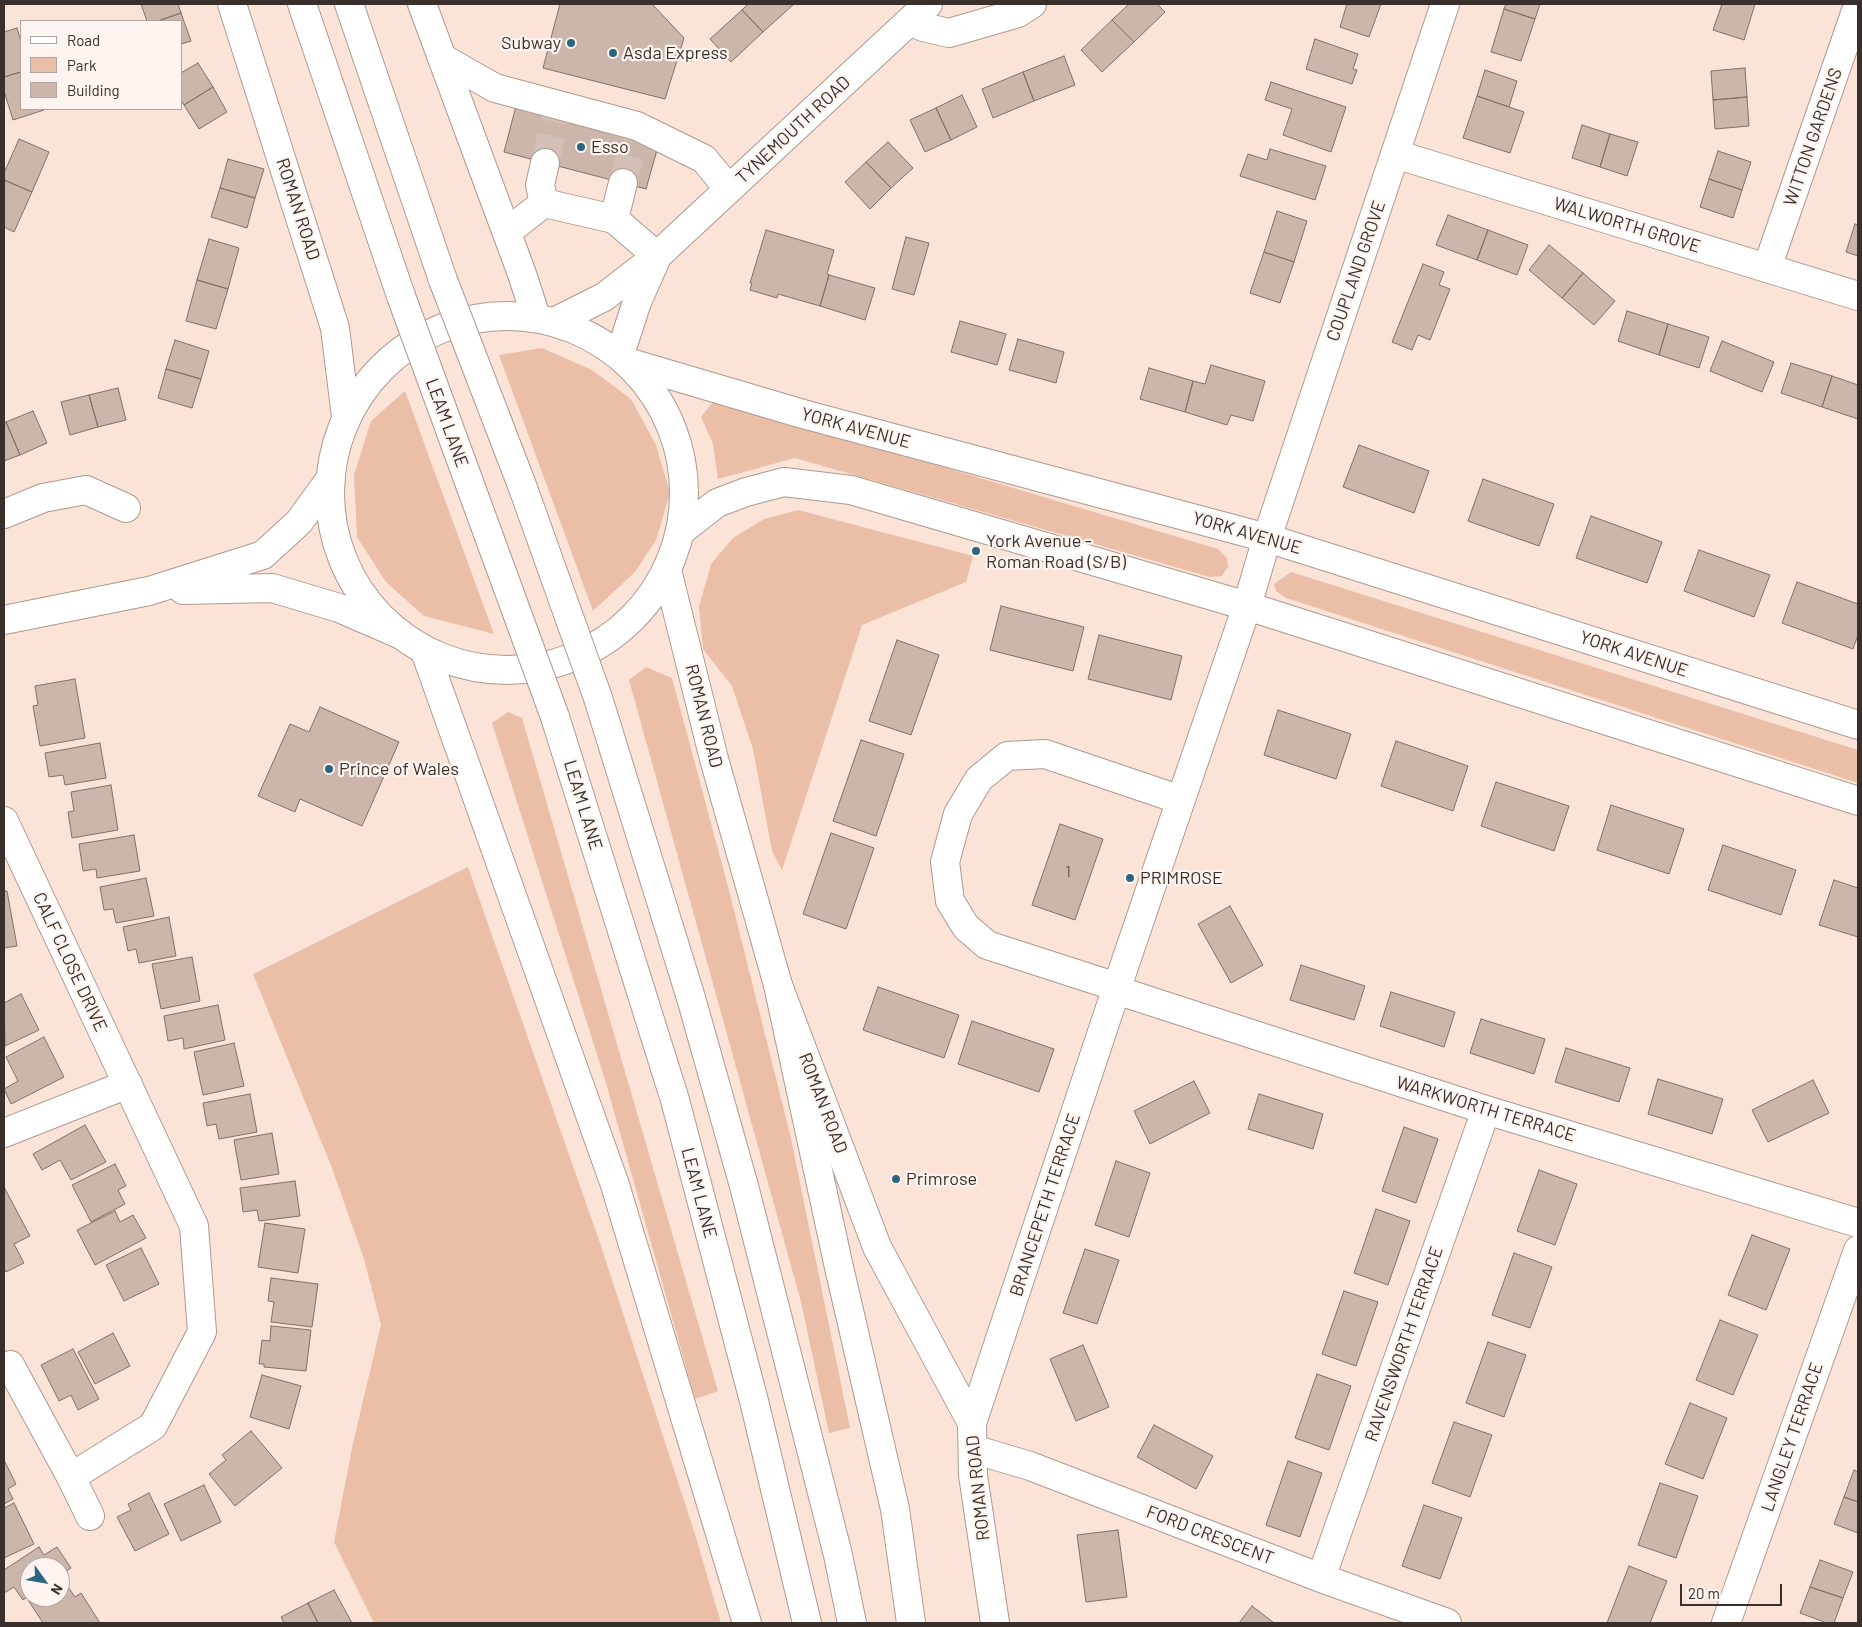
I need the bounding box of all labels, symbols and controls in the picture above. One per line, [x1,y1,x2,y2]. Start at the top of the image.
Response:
legend [20,20,182,110]
text: Road [67,31,100,49]
place label: Subway [501,32,561,54]
marker: Subway [565,37,577,49]
place label: Asda Express [623,42,728,64]
marker: Asda Express [607,47,619,59]
text: Park [67,56,96,74]
street label: WITTON GARDENS [1779,65,1847,209]
street label: TYNEMOUTH ROAD [731,71,855,189]
text: Building [67,81,120,99]
place label: Esso [591,136,629,158]
marker: Esso [575,141,587,153]
street label: ROMAN ROAD [271,155,325,263]
street label: WALWORTH GROVE [1551,192,1703,258]
street label: COUPLAND GROVE [1322,198,1390,344]
street label: LEAM LANE [421,376,473,470]
street label: YORK AVENUE [799,403,913,453]
street label: YORK AVENUE [1190,507,1304,559]
place label: York Avenue - Roman Road (S/B) [986,530,1126,572]
marker: York Avenue - Roman Road (S/B) [970,545,982,557]
street label: YORK AVENUE [1577,626,1691,682]
street label: ROMAN ROAD [681,662,727,770]
street label: LEAM LANE [559,757,607,853]
place label: Prince of Wales [339,758,459,780]
marker: Prince of Wales [323,763,335,775]
house number: 1 [1065,863,1071,881]
place label: PRIMROSE [1140,867,1223,889]
marker: PRIMROSE [1124,872,1136,884]
street label: CALF CLOSE DRIVE [28,889,112,1035]
street label: ROMAN ROAD [794,1050,852,1156]
street label: WARKWORTH TERRACE [1394,1071,1578,1147]
street label: BRANCEPETH TERRACE [1005,1111,1085,1299]
street label: LEAM LANE [677,1145,721,1241]
place label: Primrose [906,1168,977,1190]
marker: Primrose [890,1173,902,1185]
street label: RAVENSWORTH TERRACE [1360,1244,1448,1444]
street label: LANGLEY TERRACE [1756,1360,1828,1514]
street label: ROMAN ROAD [962,1434,994,1542]
street label: FORD CRESCENT [1143,1501,1277,1569]
north arrow [20,1557,70,1607]
scale bar [1682,1574,1784,1606]
text: N [48,1581,67,1598]
text: 20 m [1688,1584,1720,1602]

